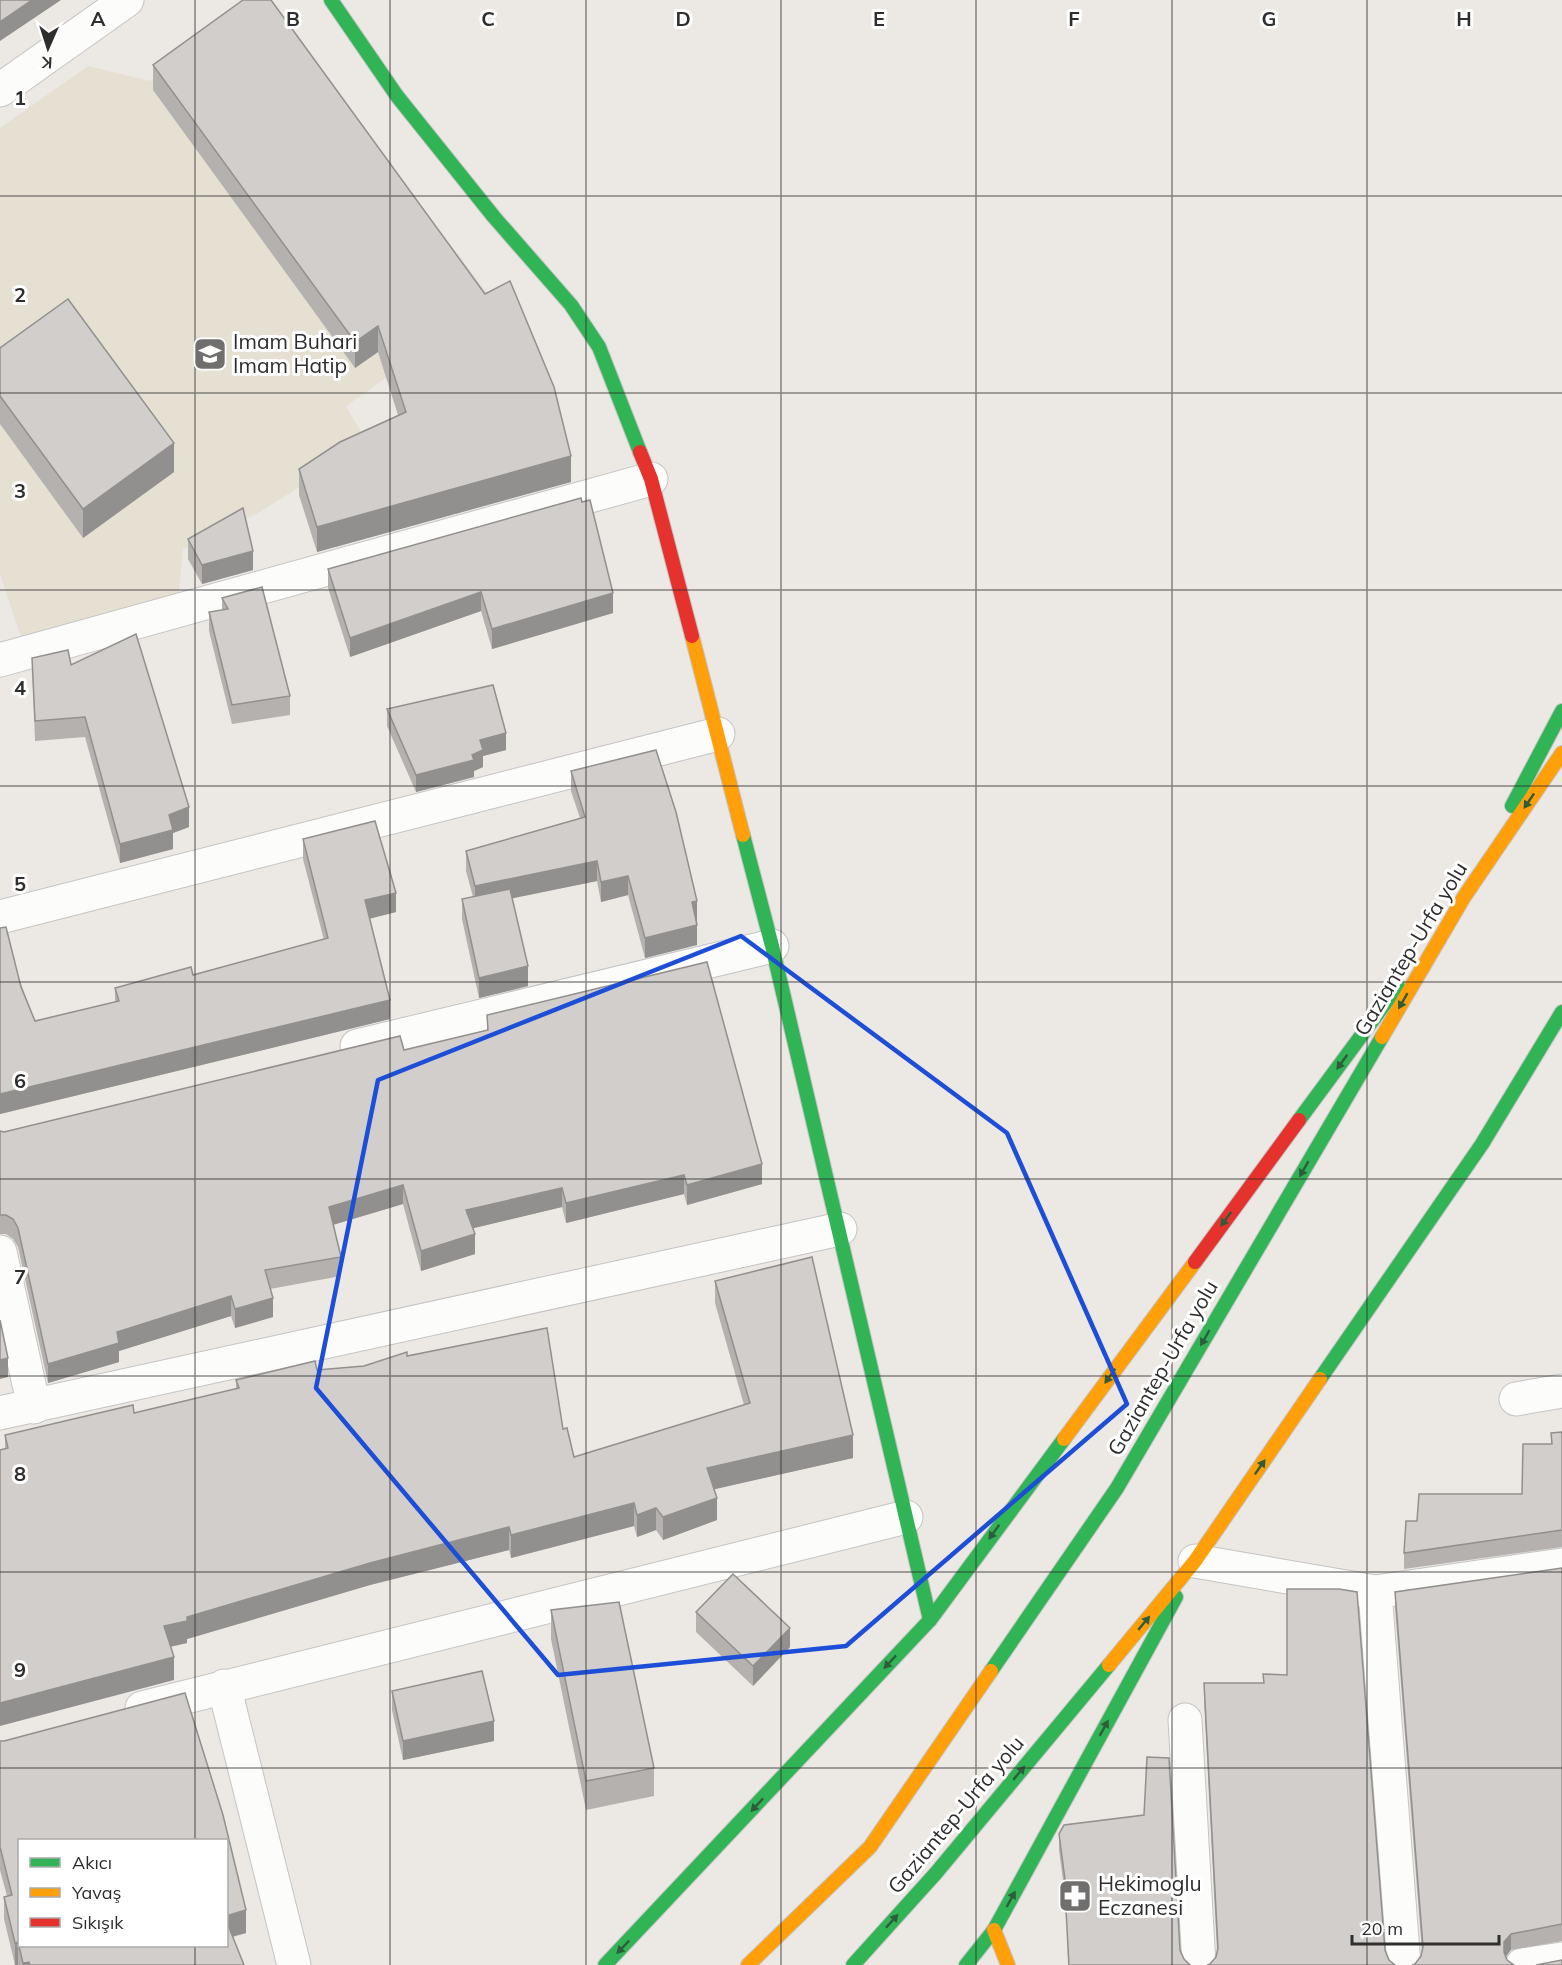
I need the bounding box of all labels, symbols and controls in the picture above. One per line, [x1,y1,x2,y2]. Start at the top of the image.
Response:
text: A [91,6,106,31]
text: B [286,6,300,31]
text: C [481,6,495,31]
text: D [675,6,691,31]
text: E [873,6,885,31]
text: F [1068,6,1080,31]
text: G [1262,6,1276,31]
text: H [1456,6,1472,31]
north arrow [18,18,78,78]
text: K [40,53,53,73]
text: 1 [14,85,26,110]
text: 2 [14,282,26,307]
place label: Imam Buhari Imam Hatip [233,328,357,378]
school or university icon: Imam Buhari Imam Hatip [192,336,228,372]
text: 3 [14,478,26,503]
text: 4 [14,675,26,700]
one-way arrow [1524,793,1535,809]
street label: Gaziantep-Urfa yolu [1348,857,1472,1040]
text: 5 [14,871,26,896]
one-way arrow [1397,993,1408,1009]
one-way arrow [1336,1054,1348,1070]
text: 6 [14,1068,26,1093]
one-way arrow [1299,1161,1309,1178]
one-way arrow [1220,1210,1232,1226]
text: 7 [14,1264,26,1289]
street label: Gaziantep-Urfa yolu [1101,1275,1223,1460]
one-way arrow [1200,1330,1211,1346]
one-way arrow [1104,1367,1116,1383]
one-way arrow [1254,1459,1265,1475]
text: 8 [14,1461,26,1486]
one-way arrow [988,1524,1000,1540]
one-way arrow [1137,1615,1150,1631]
one-way arrow [883,1655,897,1670]
text: 9 [14,1657,26,1682]
one-way arrow [1099,1720,1109,1737]
street label: Gaziantep-Urfa yolu [882,1730,1029,1899]
one-way arrow [1012,1766,1025,1781]
one-way arrow [750,1798,764,1813]
legend [18,1839,228,1947]
text: Akıcı [72,1851,112,1874]
place label: Hekimoglu Eczanesi [1098,1870,1202,1920]
pharmacy icon: Hekimoglu Eczanesi [1057,1878,1093,1914]
text: Yavaş [71,1881,121,1904]
one-way arrow [1005,1891,1015,1908]
scale bar [1352,1908,1499,1946]
text: Sıkışık [72,1911,124,1934]
one-way arrow [885,1915,899,1929]
text: 20 m [1361,1917,1403,1940]
one-way arrow [616,1939,630,1954]

